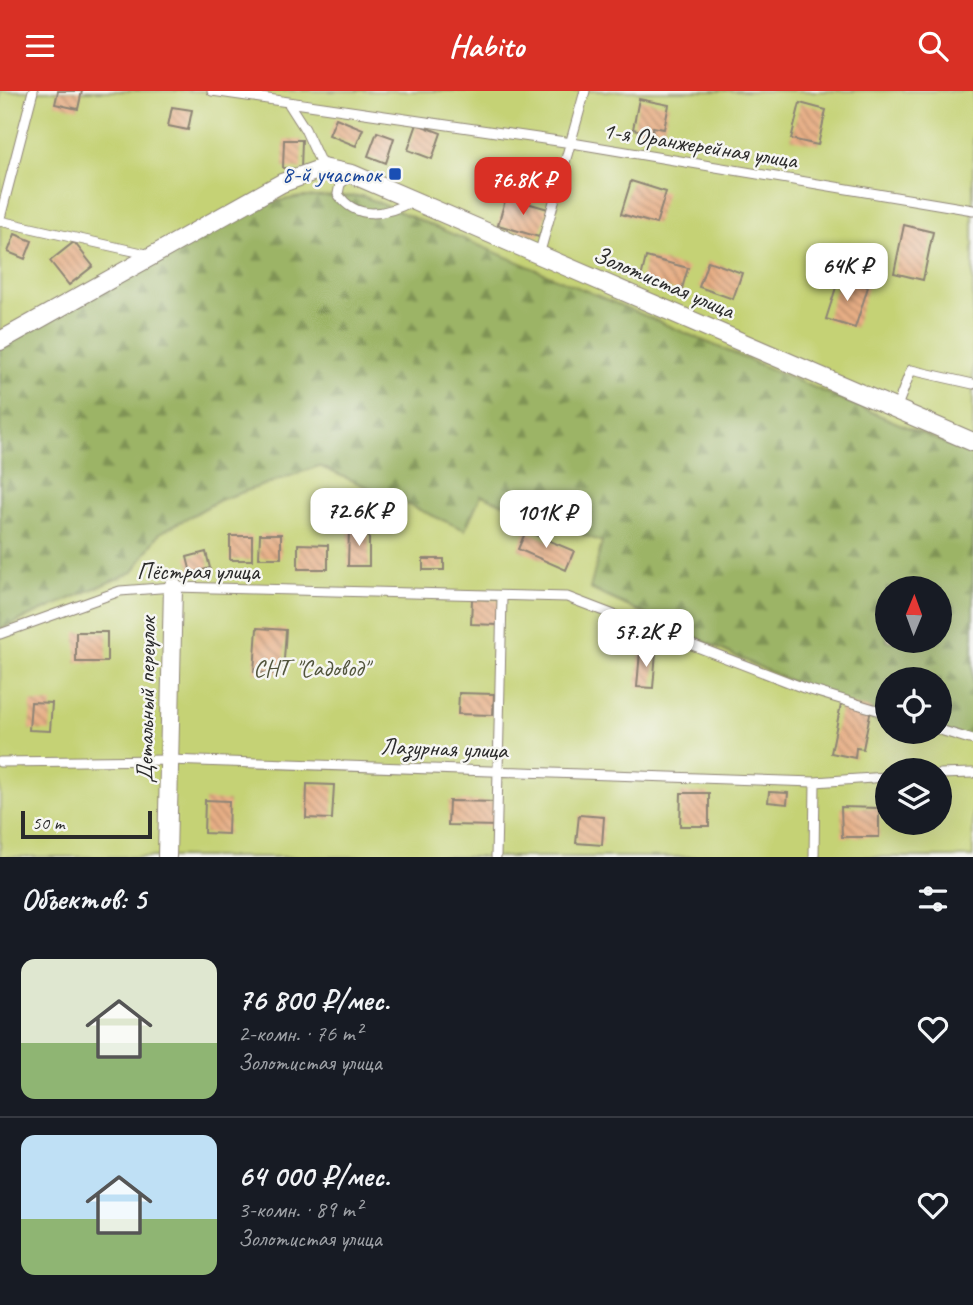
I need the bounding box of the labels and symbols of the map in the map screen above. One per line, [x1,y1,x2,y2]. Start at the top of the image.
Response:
street label: 1-я Оранжерейная улица [601,115,801,175]
pin: 76.8K ₽ [458,157,588,217]
place label: 8-й участок [282,159,383,189]
marker: 8-й участок [387,166,403,182]
street label: Золотистая улица [589,239,740,326]
pin: 64K ₽ [798,243,896,303]
pin: 72.6K ₽ [294,489,424,548]
pin: 101K ₽ [489,491,603,550]
street label: Пёстрая улица [137,556,261,586]
north arrow [875,576,952,653]
pin: 57.2K ₽ [581,609,711,669]
street label: Детальный переулок [130,614,162,783]
park label: СНТ "Садовод" [253,653,374,683]
street label: Лазурная улица [380,731,510,766]
scale bar [21,808,152,840]

